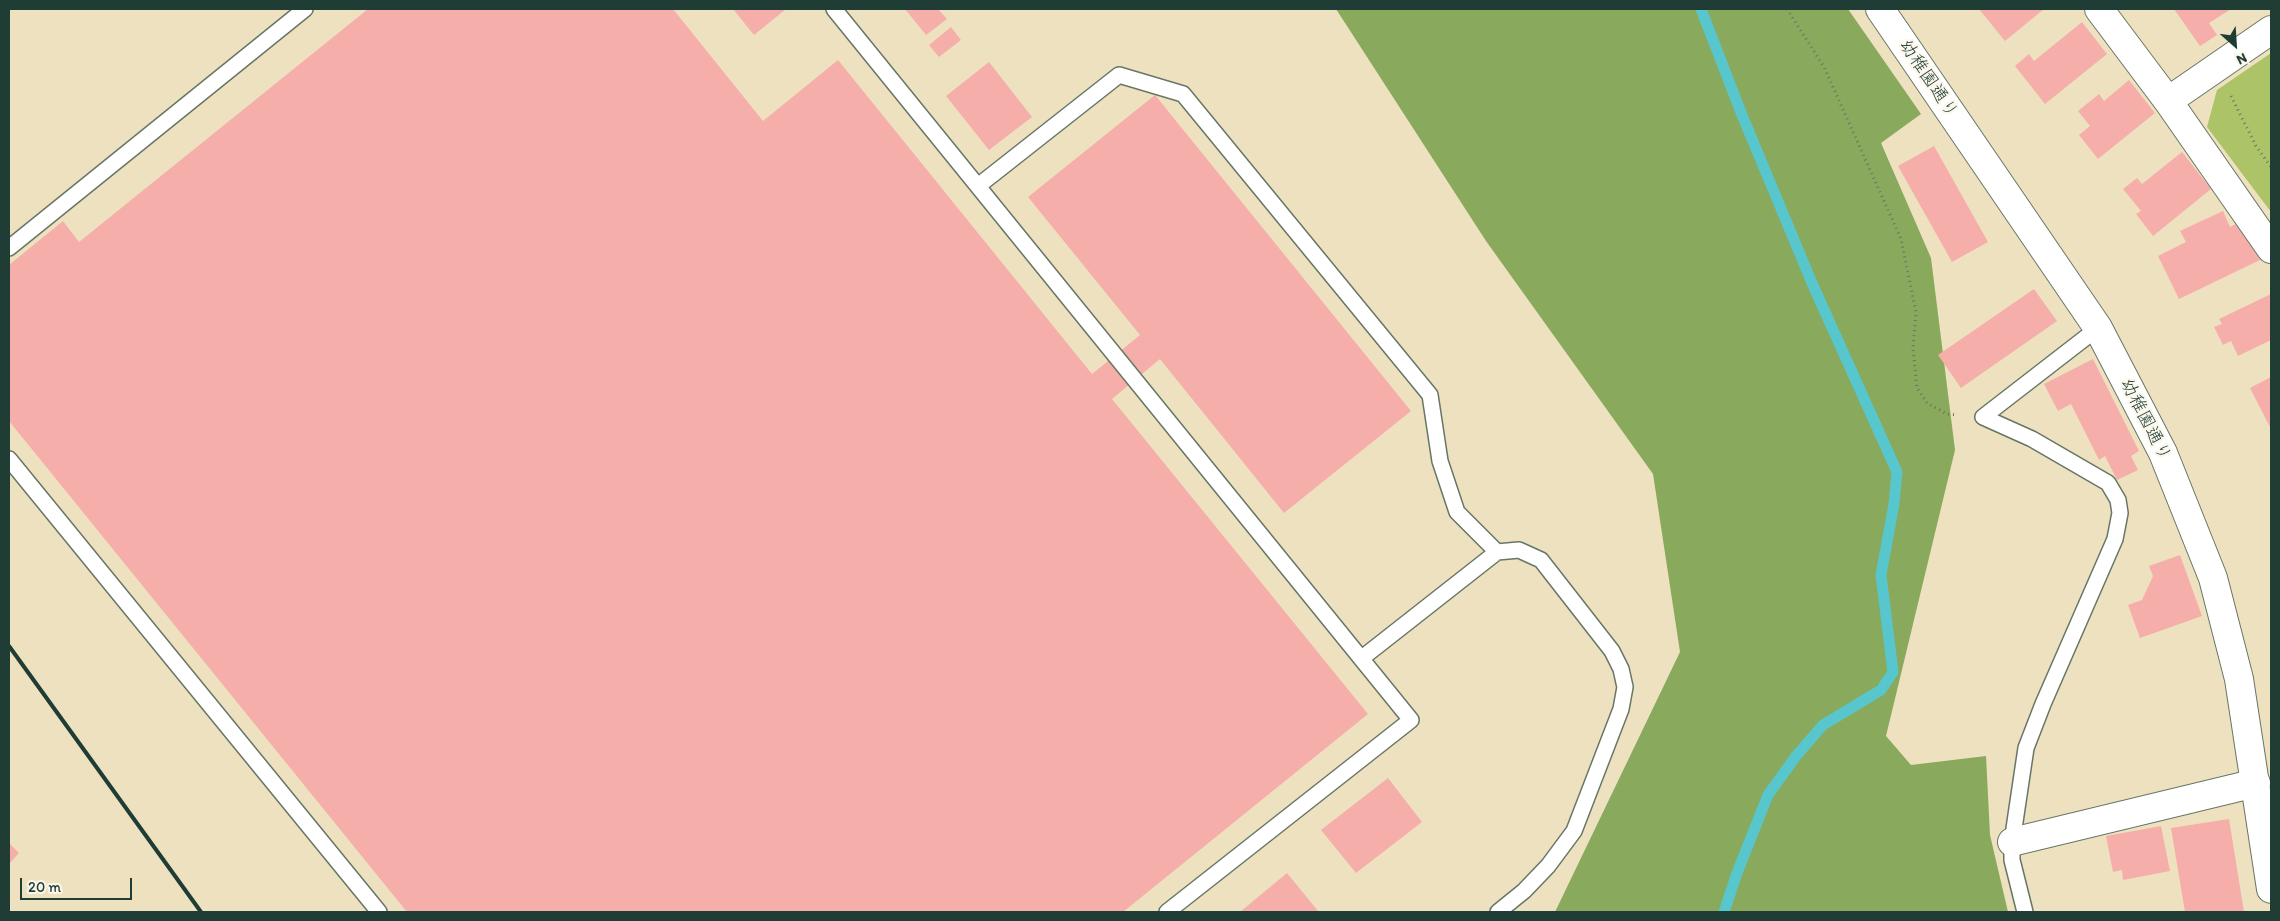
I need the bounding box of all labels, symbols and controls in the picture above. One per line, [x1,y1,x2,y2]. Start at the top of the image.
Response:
north arrow [2210,20,2260,70]
street label: 幼稚園通り [1894,36,1962,122]
text: N [2234,49,2250,69]
street label: 幼稚園通り [2115,375,2175,465]
scale bar [22,868,135,900]
text: 20 m [28,878,61,896]

